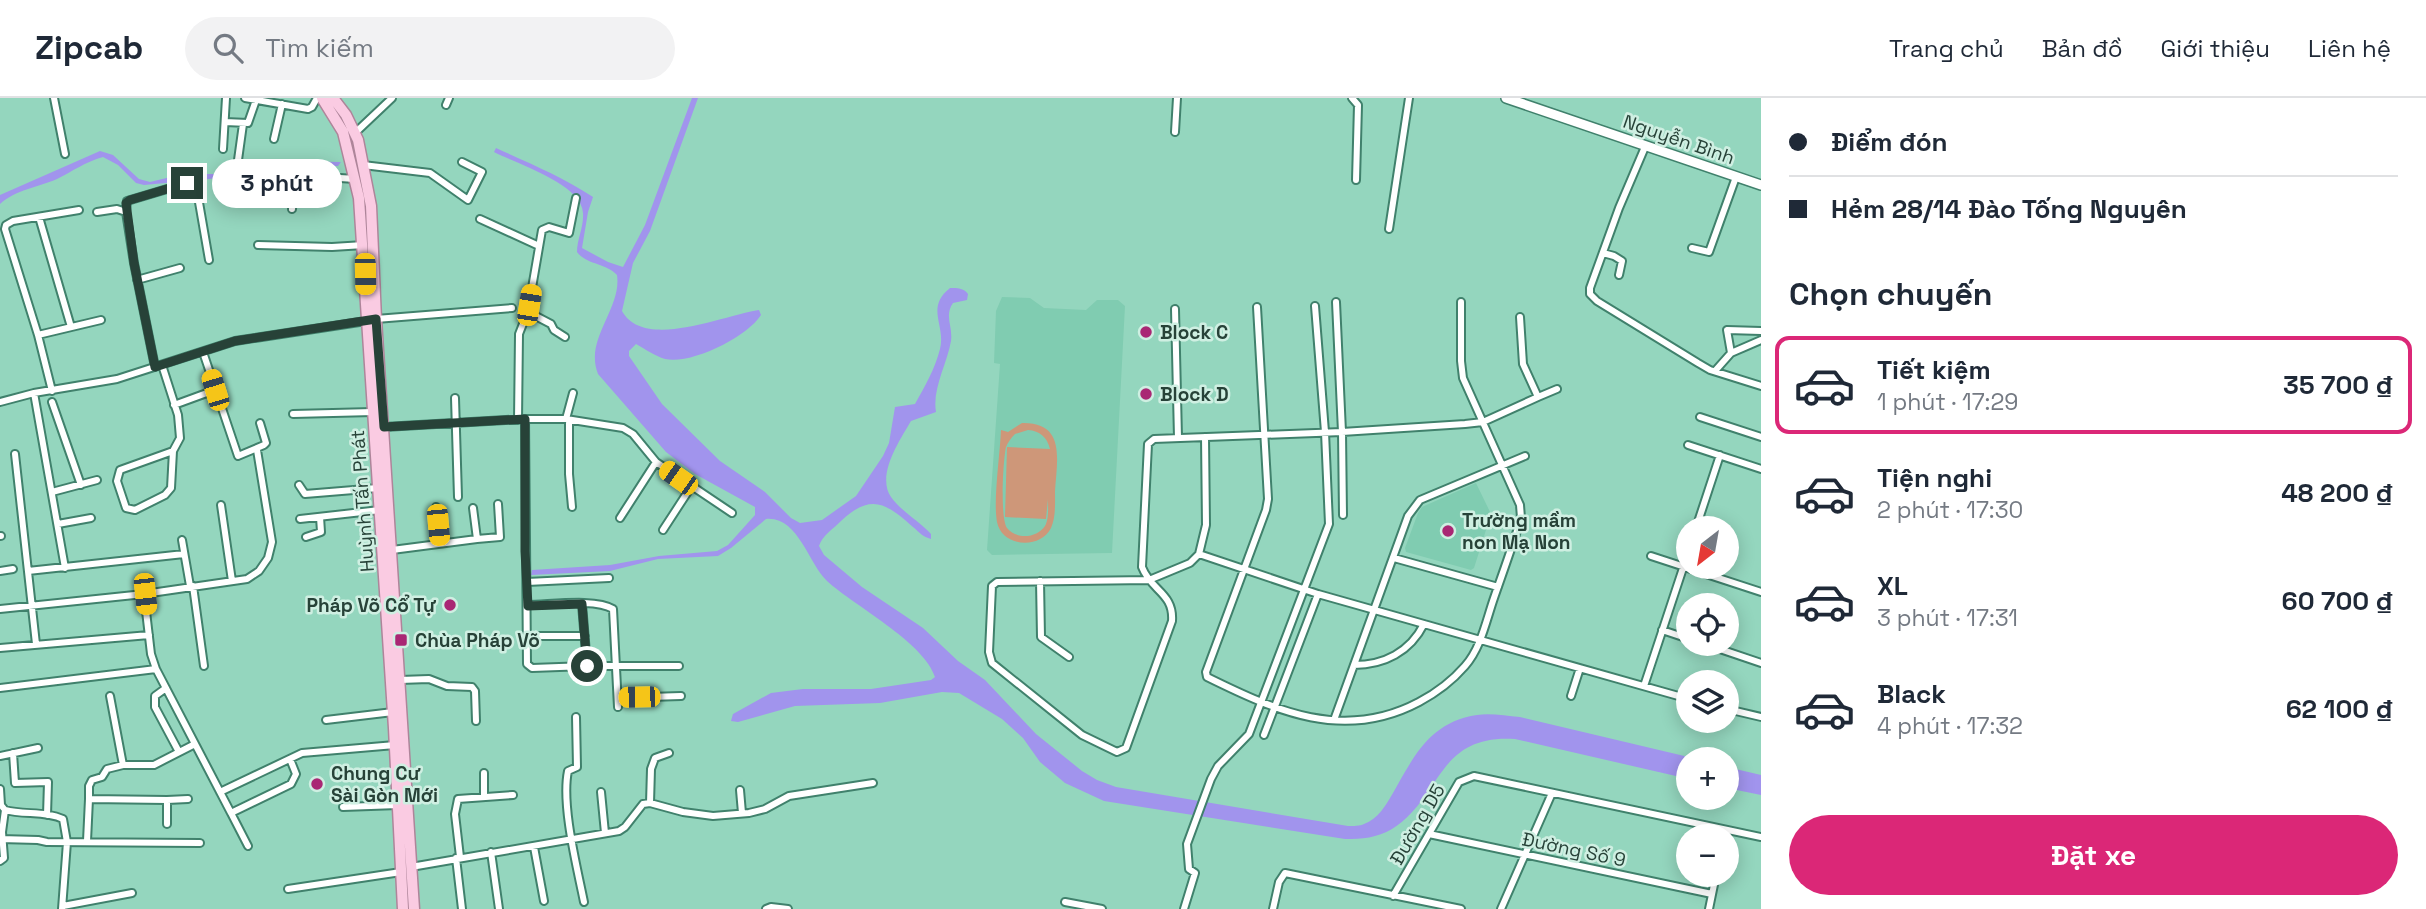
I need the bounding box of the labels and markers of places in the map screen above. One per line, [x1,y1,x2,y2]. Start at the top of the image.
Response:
place label: Block C [1160,320,1228,345]
marker: Block C [1138,324,1154,340]
place label: Block D [1160,382,1229,407]
marker: Block D [1138,386,1154,402]
place label: Trường mầm non Mạ Non [1462,508,1576,555]
marker: Trường mầm non Mạ Non [1440,523,1456,539]
place label: Pháp Võ Cổ Tự [307,593,437,618]
marker: Pháp Võ Cổ Tự [442,597,458,613]
place label: Chùa Pháp Võ [415,628,540,653]
marker: Chùa Pháp Võ [393,632,409,648]
place label: Chung Cư Sài Gòn Mới [331,761,438,808]
marker: Chung Cư Sài Gòn Mới [309,776,325,792]

